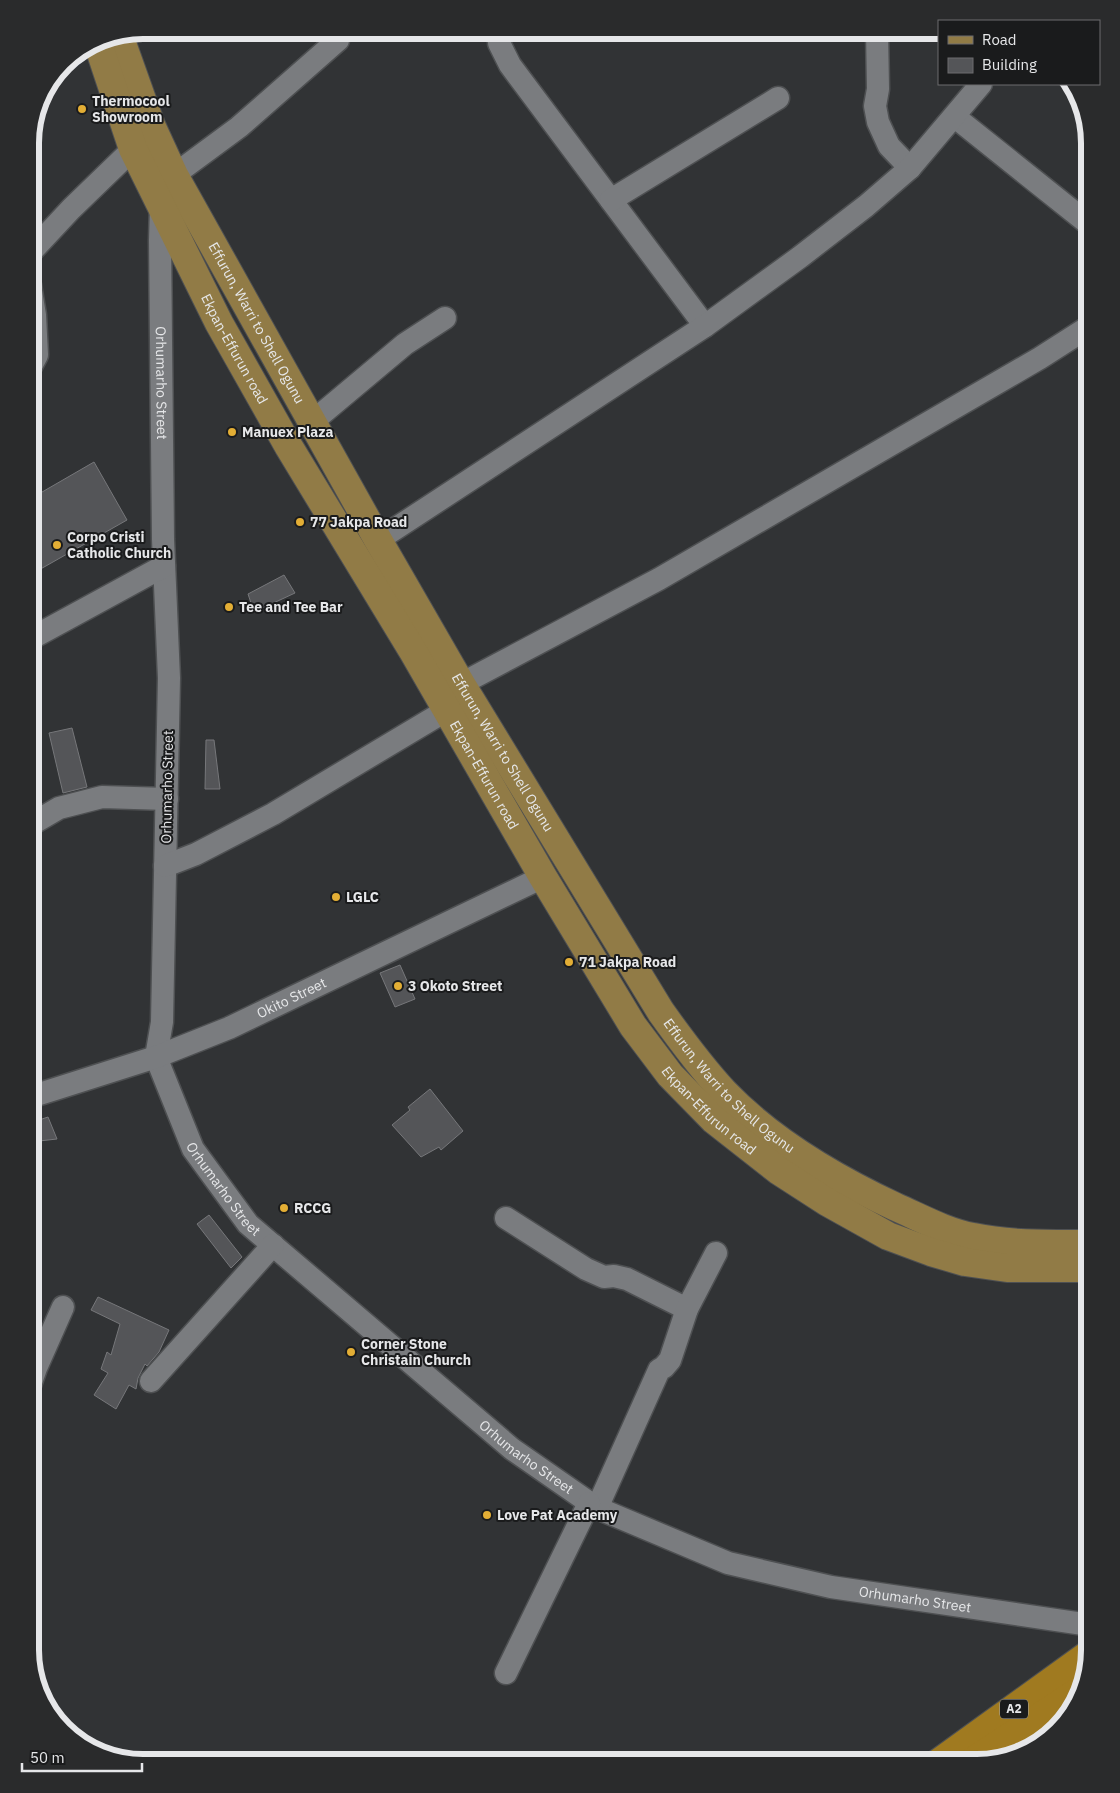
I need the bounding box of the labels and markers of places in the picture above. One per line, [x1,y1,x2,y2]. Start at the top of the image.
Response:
place label: Thermocool Showroom [92,92,170,126]
marker: Thermocool Showroom [76,103,88,115]
place label: Manuex Plaza [242,423,334,441]
marker: Manuex Plaza [226,426,238,438]
place label: 77 Jakpa Road [310,513,407,531]
marker: 77 Jakpa Road [294,516,306,528]
place label: Corpo Cristi Catholic Church [67,528,171,562]
marker: Corpo Cristi Catholic Church [51,539,63,551]
place label: Tee and Tee Bar [239,598,343,616]
marker: Tee and Tee Bar [223,601,235,613]
place label: LGLC [346,888,379,906]
marker: LGLC [330,891,342,903]
place label: 71 Jakpa Road [579,953,676,971]
marker: 71 Jakpa Road [563,956,575,968]
place label: 3 Okoto Street [408,977,502,995]
marker: 3 Okoto Street [392,980,404,992]
place label: RCCG [294,1199,331,1217]
marker: RCCG [278,1202,290,1214]
place label: Corner Stone Christain Church [361,1335,471,1369]
marker: Corner Stone Christain Church [345,1346,357,1358]
place label: Love Pat Academy [497,1506,618,1524]
marker: Love Pat Academy [481,1509,493,1521]

